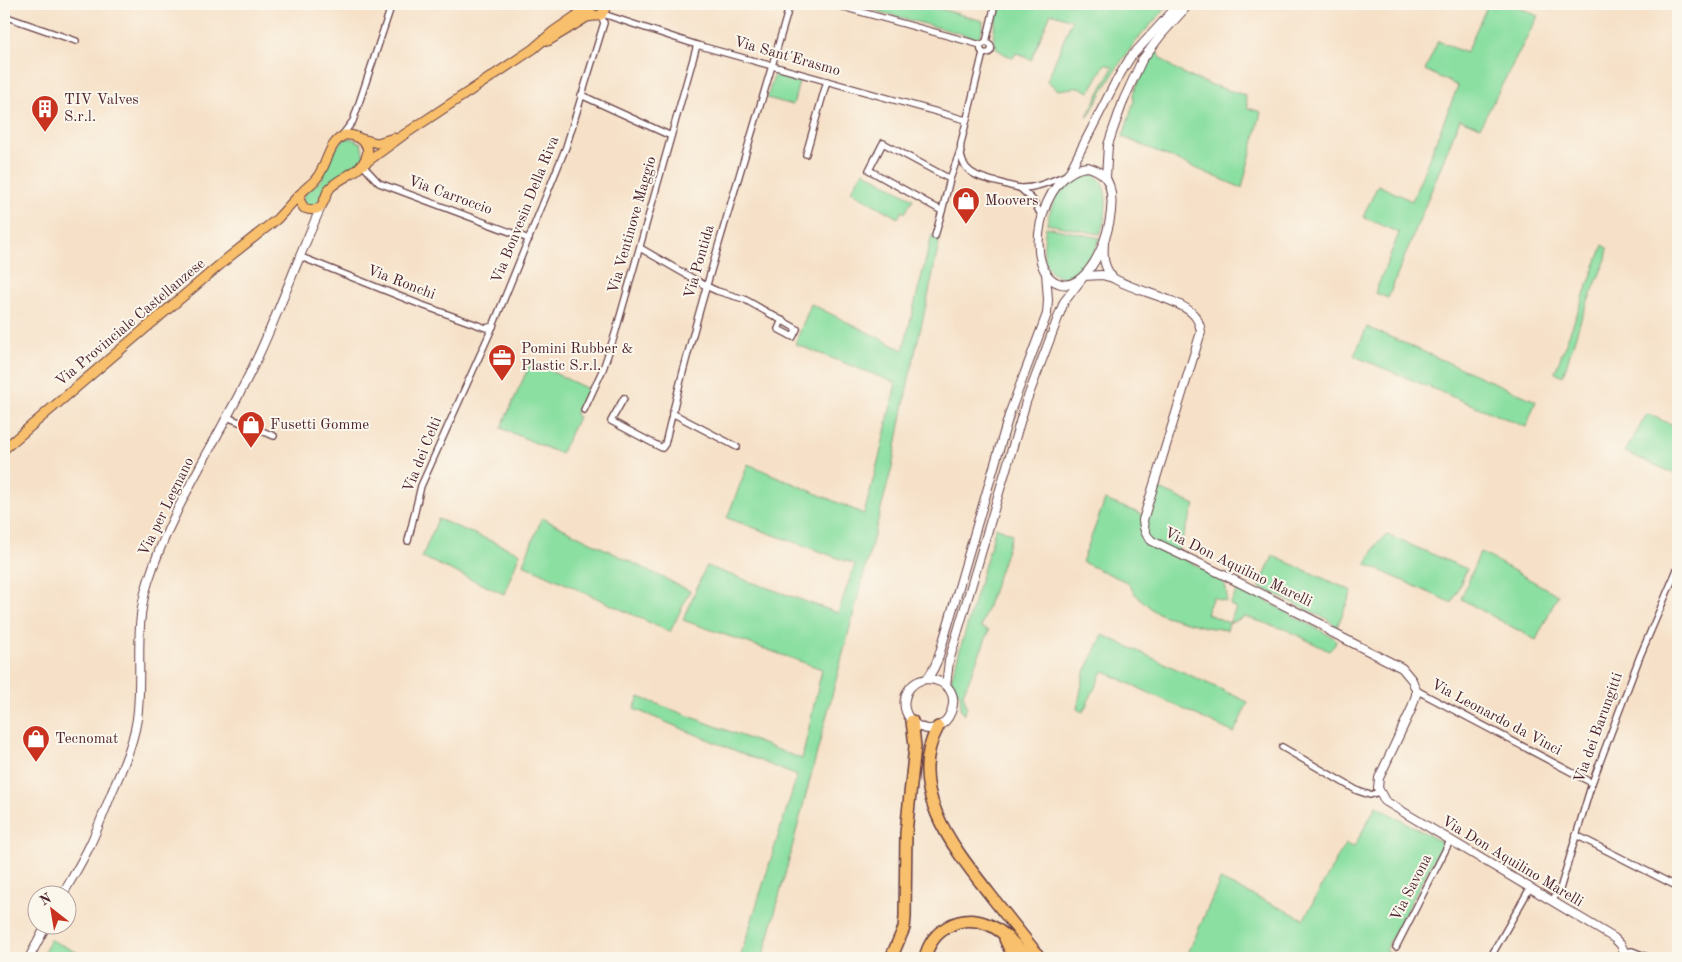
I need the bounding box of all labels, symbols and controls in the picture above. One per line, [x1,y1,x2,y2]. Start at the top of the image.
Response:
street label: Via Sant'Erasmo [732,35,842,79]
place label: TIV Valves S.r.l. [64,93,139,125]
building icon: TIV Valves S.r.l. [30,94,60,133]
street label: Via Bonvesin Della Riva [490,134,563,286]
street label: Via Ventinove Maggio [606,155,660,295]
street label: Via Carroccio [406,174,494,218]
shop icon: Moovers [951,186,981,225]
place label: Moovers [985,194,1039,209]
street label: Via Pontida [682,223,718,301]
street label: Via Provinciale Castellanzese [54,256,209,390]
street label: Via Ronchi [365,263,437,303]
place label: Pomini Rubber & Plastic S.r.l. [521,342,633,374]
office icon: Pomini Rubber & Plastic S.r.l. [487,343,517,382]
shop icon: Fusetti Gomme [236,410,266,449]
street label: Via dei Celti [401,415,445,495]
place label: Fusetti Gomme [270,418,369,433]
street label: Via per Legnano [137,455,197,559]
street label: Via Don Aquilino Marelli [1162,526,1314,610]
street label: Via dei Barungitti [1572,671,1626,785]
street label: Via Leonardo da Vinci [1428,677,1564,759]
shop icon: Tecnomat [21,724,51,763]
place label: Tecnomat [55,732,118,747]
street label: Via Don Aquilino Marelli [1439,814,1585,910]
street label: Via Savona [1389,852,1436,924]
north arrow [28,884,78,934]
text: N [38,891,54,908]

